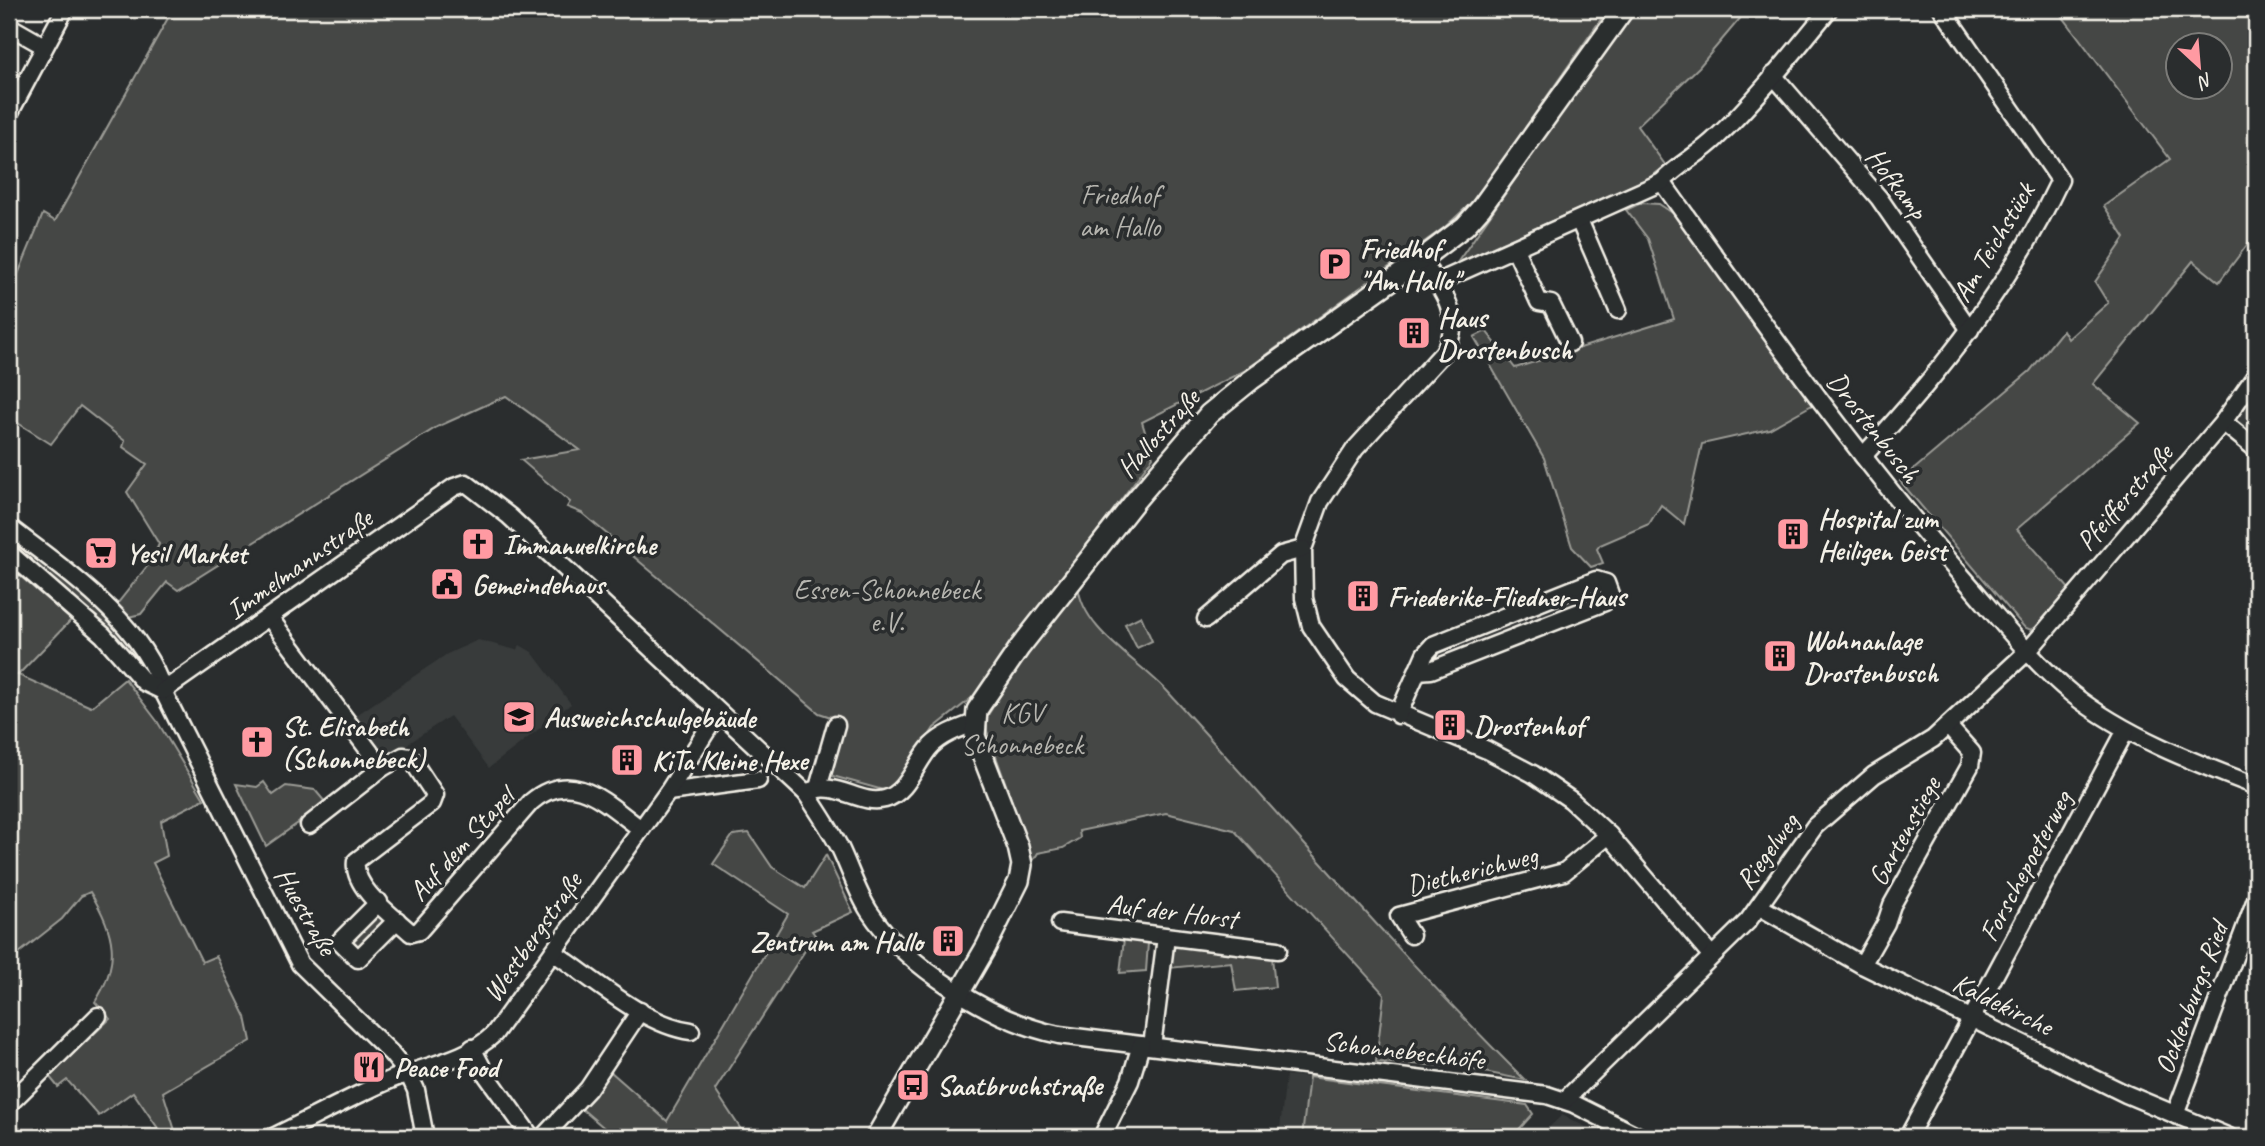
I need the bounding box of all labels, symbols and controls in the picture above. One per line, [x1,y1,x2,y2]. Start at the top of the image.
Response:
north arrow [2164,32,2234,102]
text: N [2193,67,2217,95]
street label: Hofkamp [1858,140,1937,227]
street label: Am Teichstück [1944,174,2043,308]
park label: Friedhof am Hallo [1079,177,1165,244]
place label: Friedhof "Am Hallo" [1360,231,1465,298]
parking icon: Friedhof "Am Hallo" [1316,245,1354,283]
place label: Haus Drostenbusch [1438,300,1573,367]
building icon: Haus Drostenbusch [1395,314,1433,352]
street label: Drostenbusch [1820,364,1929,491]
street label: Hallostraße [1109,380,1208,485]
street label: Pfeifferstraße [2068,435,2181,558]
street label: Immelmannstraße [219,500,380,627]
place label: Hospital zum Heiligen Geist [1818,501,1950,568]
building icon: Hospital zum Heiligen Geist [1774,515,1812,553]
church icon: Immanuelkirche [459,525,497,563]
place label: Immanuelkirche [503,527,659,562]
supermarket icon: Yesil Market [82,534,120,572]
place label: Yesil Market [126,536,250,571]
public building icon: Gemeindehaus [428,565,466,603]
place label: Gemeindehaus [472,567,608,602]
park label: Essen-Schonnebeck e.V. [794,572,983,639]
building icon: Friederike-Fliedner-Haus [1344,577,1382,615]
place label: Friederike-Fliedner-Haus [1388,579,1629,614]
place label: Wohnanlage Drostenbusch [1804,623,1939,690]
building icon: Wohnanlage Drostenbusch [1761,637,1799,675]
park label: KGV Schonnebeck [961,695,1086,762]
school or university icon: Ausweichschulgebäude [500,698,538,736]
place label: Ausweichschulgebäude [544,700,758,735]
building icon: Drostenhof [1431,706,1469,744]
place label: Drostenhof [1474,708,1590,743]
place label: St. Elisabeth (Schonnebeck) [282,709,427,776]
church icon: St. Elisabeth (Schonnebeck) [238,723,276,761]
building icon: KiTa Kleine Hexe [608,741,646,779]
place label: KiTa Kleine Hexe [652,743,810,778]
street label: Gartenstiege [1860,769,1949,892]
street label: Auf dem Stapel [401,776,525,908]
street label: Forschepoeterweg [1971,783,2080,947]
street label: Riegelweg [1727,805,1807,896]
street label: Dietherichweg [1403,837,1542,903]
street label: Huestraße [267,861,346,963]
street label: Westbergstraße [475,864,591,1009]
street label: Auf der Horst [1105,886,1243,937]
street label: Ocklenburgs Ried [2146,913,2237,1079]
building icon: Zentrum am Hallo [929,922,967,960]
place label: Zentrum am Hallo [751,924,926,959]
street label: Kaldekirche [1947,965,2060,1044]
street label: Schonnebeckhöfe [1322,1023,1488,1077]
restaurant icon: Peace Food [350,1048,388,1086]
place label: Peace Food [394,1050,503,1085]
bus stop icon: Saatbruchstraße [894,1066,932,1104]
place label: Saatbruchstraße [937,1068,1105,1103]

